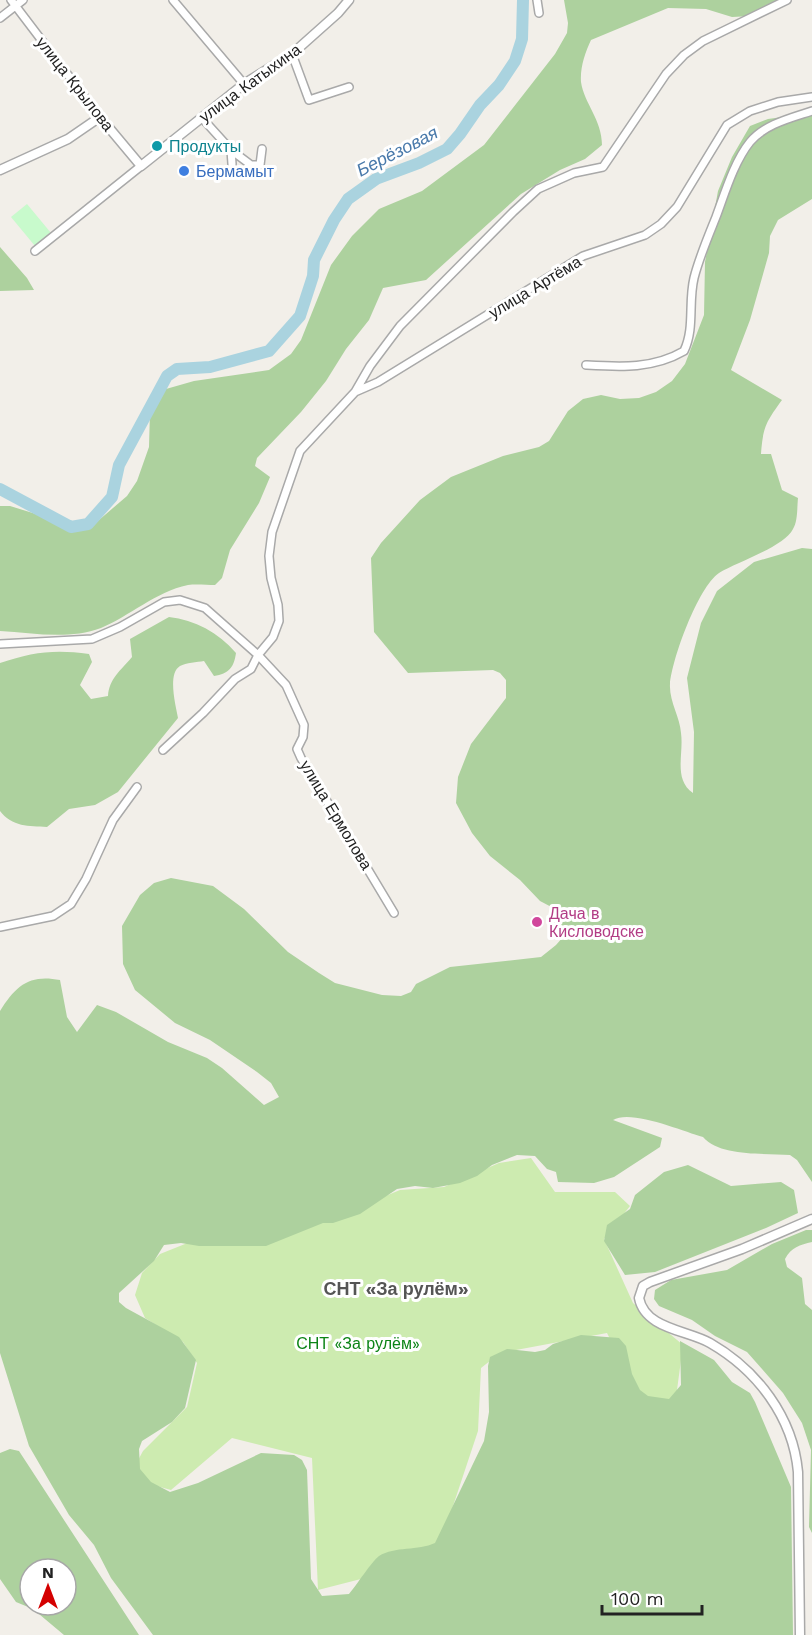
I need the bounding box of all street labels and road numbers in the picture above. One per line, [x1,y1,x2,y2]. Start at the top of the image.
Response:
street label: улица Крылова [32,33,118,135]
street label: улица Катыхина [196,40,305,126]
street label: улица Артёма [485,252,585,322]
street label: улица Ермолова [296,757,376,873]

